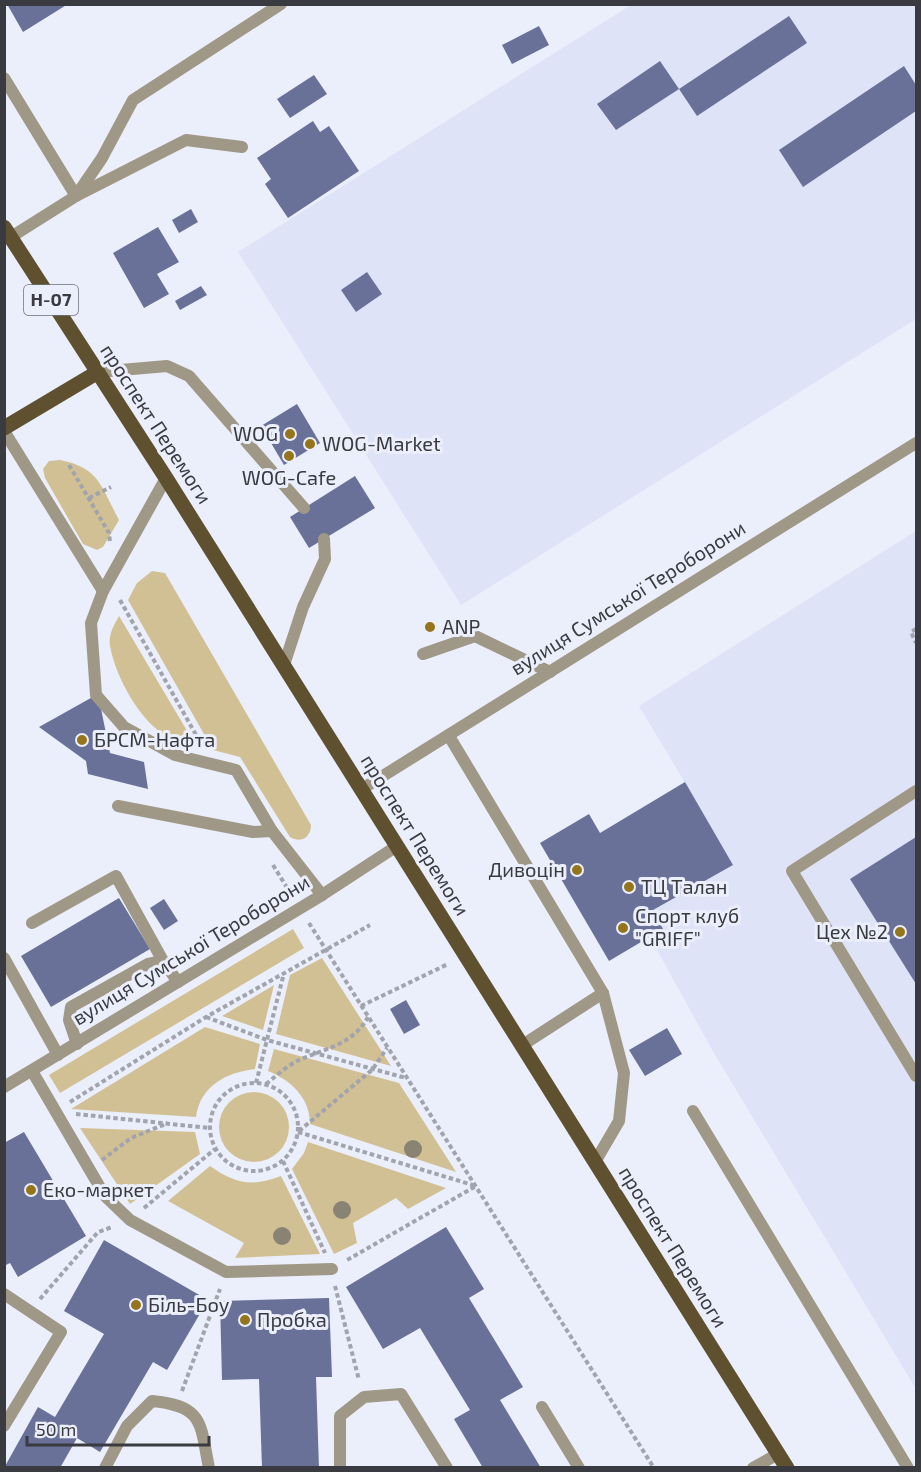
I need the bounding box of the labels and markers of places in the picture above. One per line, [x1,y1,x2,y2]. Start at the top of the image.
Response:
place label: WOG [233,421,278,445]
marker: WOG [283,427,297,441]
place label: WOG-Market [322,431,441,455]
marker: WOG-Market [303,437,317,451]
marker: WOG-Cafe [282,449,296,463]
place label: WOG-Cafe [242,465,336,489]
place label: ANP [442,614,480,638]
marker: ANP [423,620,437,634]
place label: БРСМ-Нафта [94,727,215,751]
marker: БРСМ-Нафта [75,733,89,747]
place label: Дивоцін [488,857,565,881]
marker: Дивоцін [570,863,584,877]
place label: ТЦ Талан [641,874,727,898]
marker: ТЦ Талан [622,880,636,894]
place label: Спорт клуб "GRIFF" [635,903,739,950]
place label: Цех №2 [816,919,888,943]
marker: Спорт клуб "GRIFF" [616,921,630,935]
marker: Цех №2 [893,925,907,939]
place label: Еко-маркет [43,1177,154,1201]
marker: Еко-маркет [24,1183,38,1197]
place label: Біль-Боу [148,1292,230,1317]
marker: Біль-Боу [129,1298,143,1312]
place label: Пробка [257,1307,327,1331]
marker: Пробка [238,1313,252,1327]

